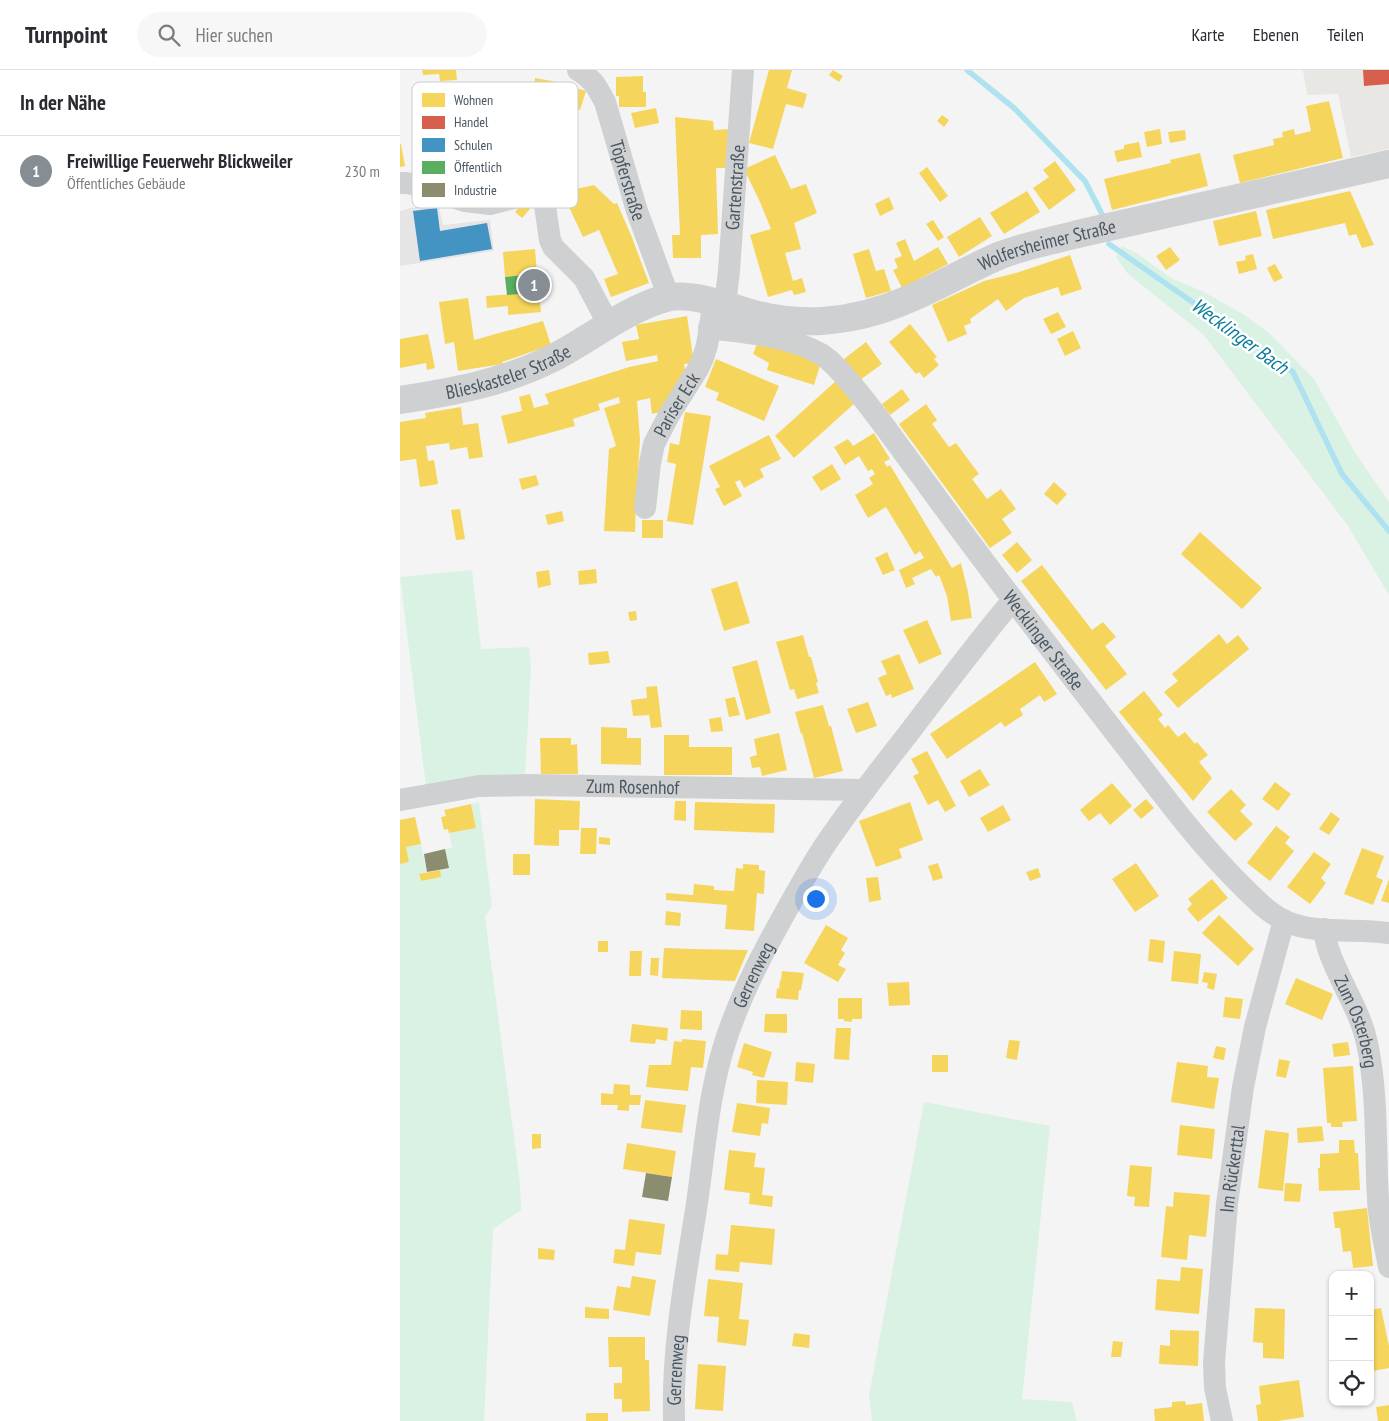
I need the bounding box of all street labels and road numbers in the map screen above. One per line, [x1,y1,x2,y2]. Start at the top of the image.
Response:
street label: Töpferstraße [605,137,652,224]
street label: Gartenstraße [720,144,750,231]
street label: Wolfersheimer Straße [974,214,1118,276]
street label: Blieskasteler Straße [444,339,575,404]
street label: Pariser Eck [648,367,705,441]
street label: Wecklinger Straße [998,585,1090,695]
street label: Zum Rosenhof [586,774,681,799]
street label: Gerrenweg [727,937,779,1012]
street label: Zum Osterberg [1329,971,1383,1070]
street label: Im Rückerttal [1214,1123,1250,1213]
street label: Gerrenweg [662,1334,690,1405]

